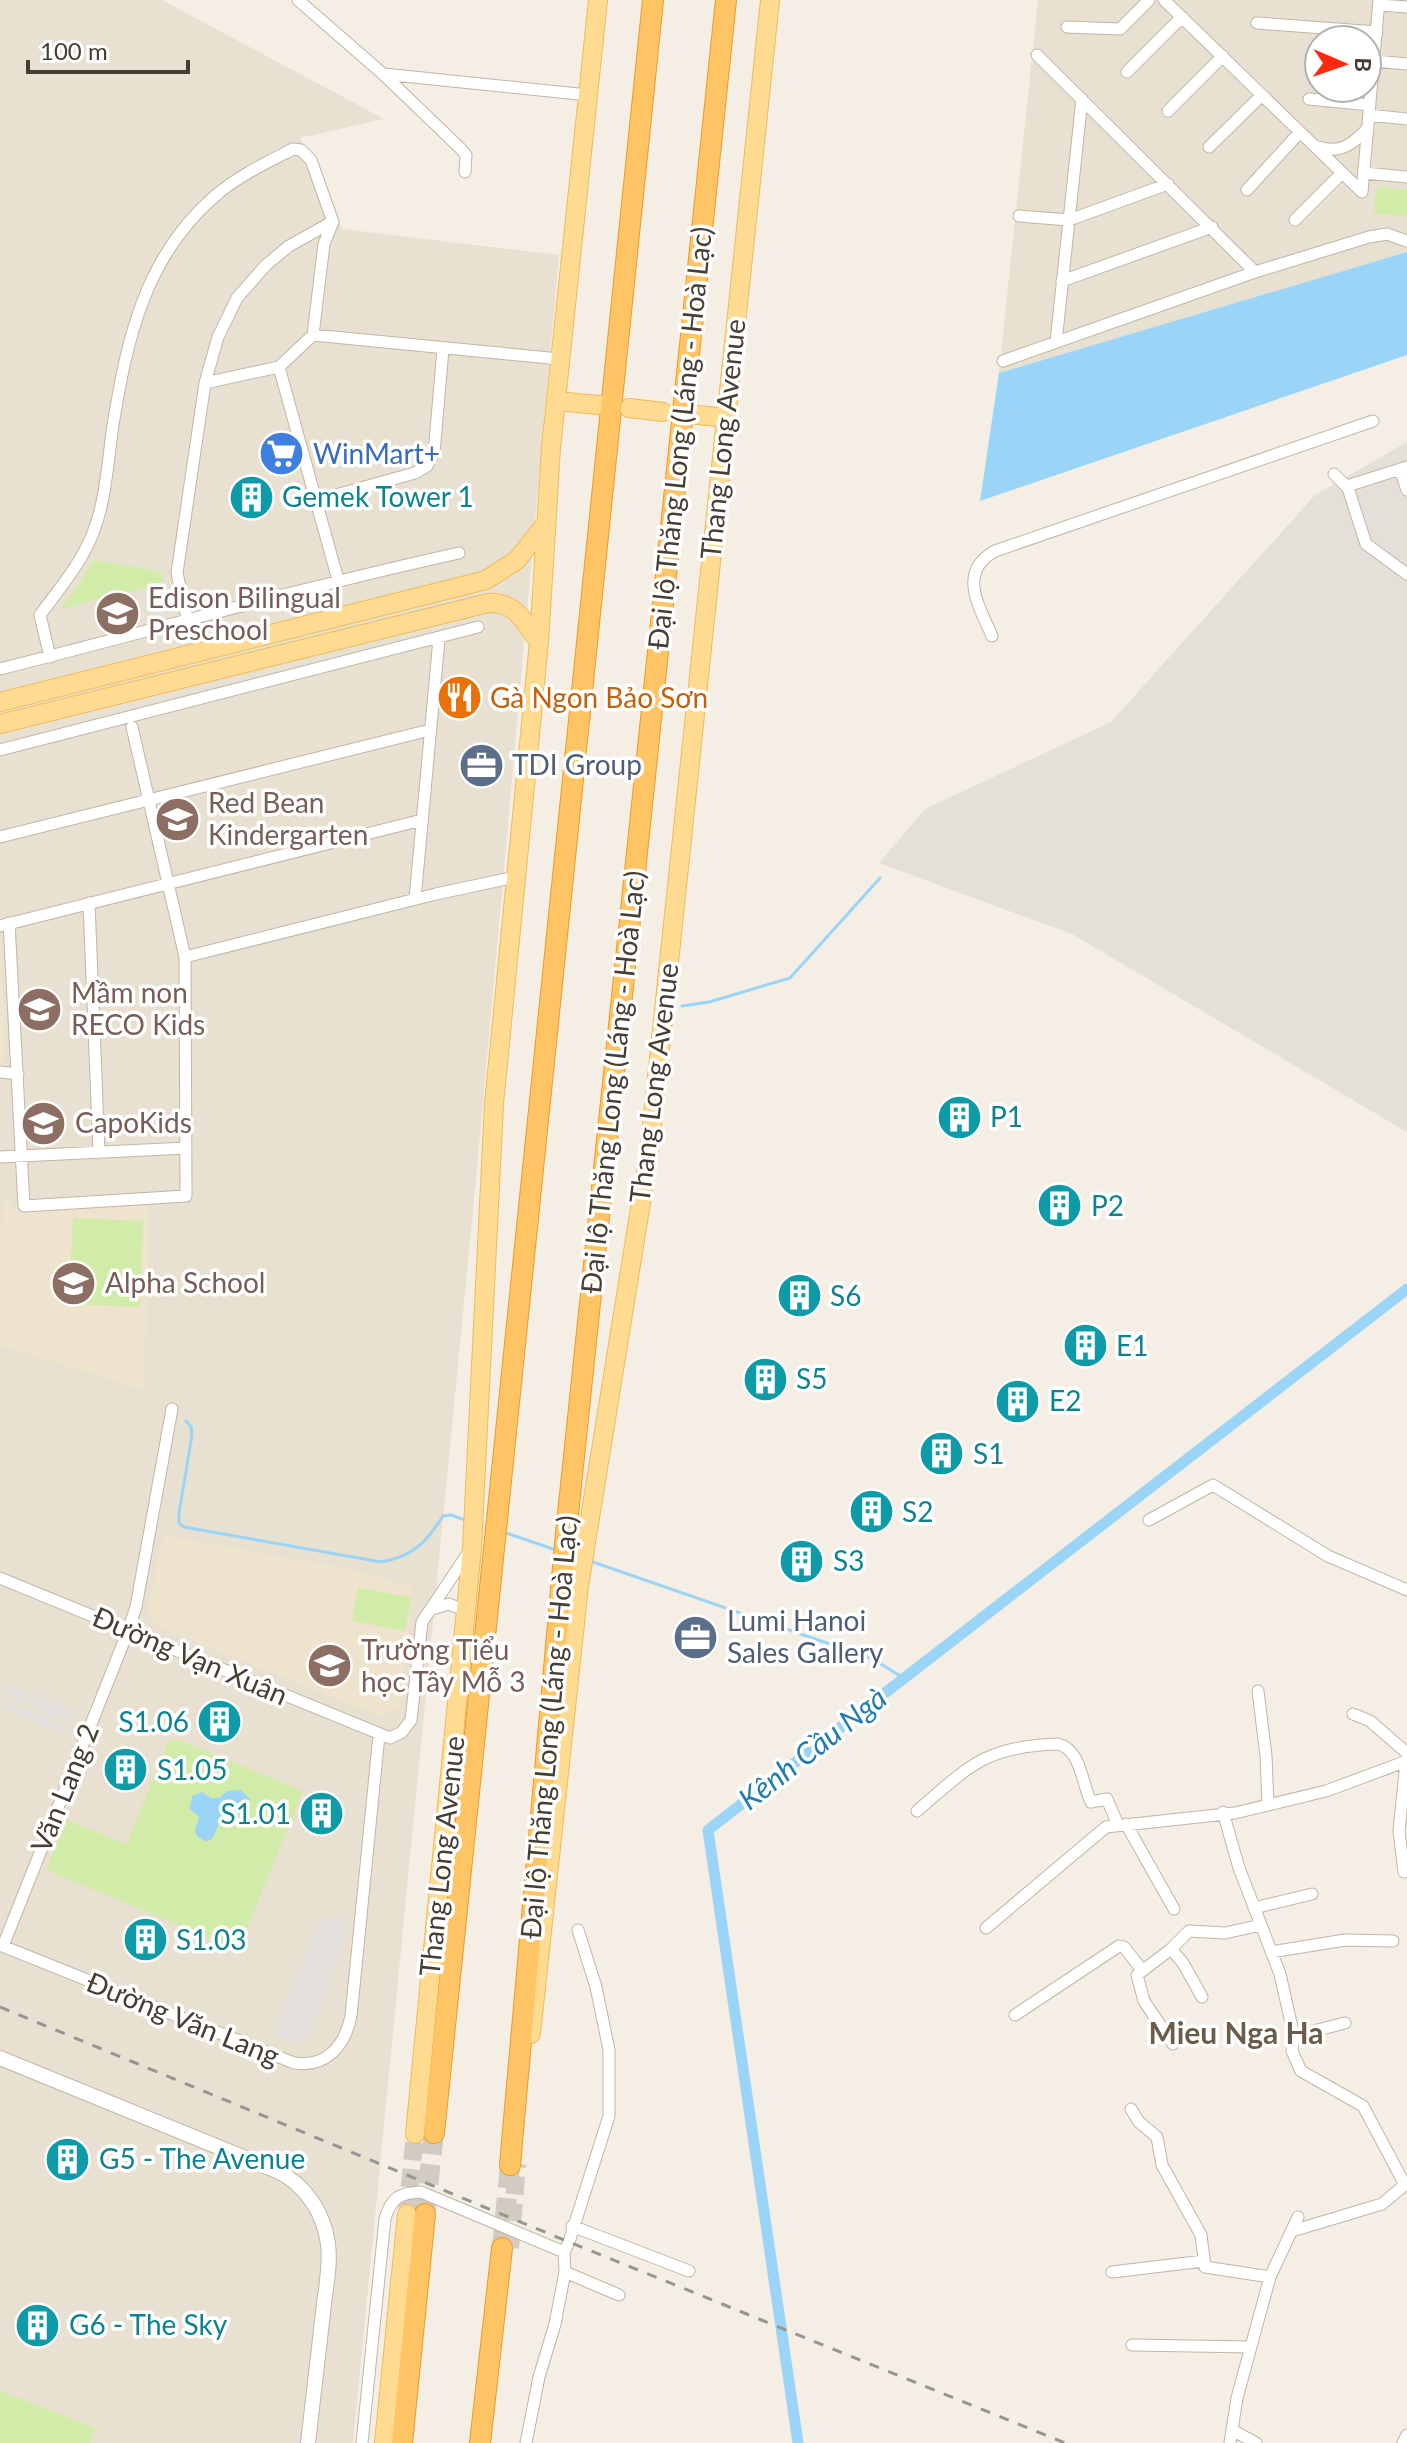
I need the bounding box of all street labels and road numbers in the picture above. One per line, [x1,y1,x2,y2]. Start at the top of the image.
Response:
street label: Đại lộ Thăng Long (Láng - Hoà Lạc) [640,225,718,651]
street label: Thang Long Avenue [692,317,752,561]
street label: Đại lộ Thăng Long (Láng - Hoà Lạc) [573,869,651,1295]
street label: Thang Long Avenue [621,961,685,1205]
street label: Đại lộ Thăng Long (Láng - Hoà Lạc) [513,1514,583,1940]
street label: Đường Vạn Xuân [88,1599,293,1711]
street label: Văn Lang 2 [23,1718,105,1857]
street label: Thang Long Avenue [411,1734,471,1978]
street label: Đường Văn Lang [82,1964,285,2072]

